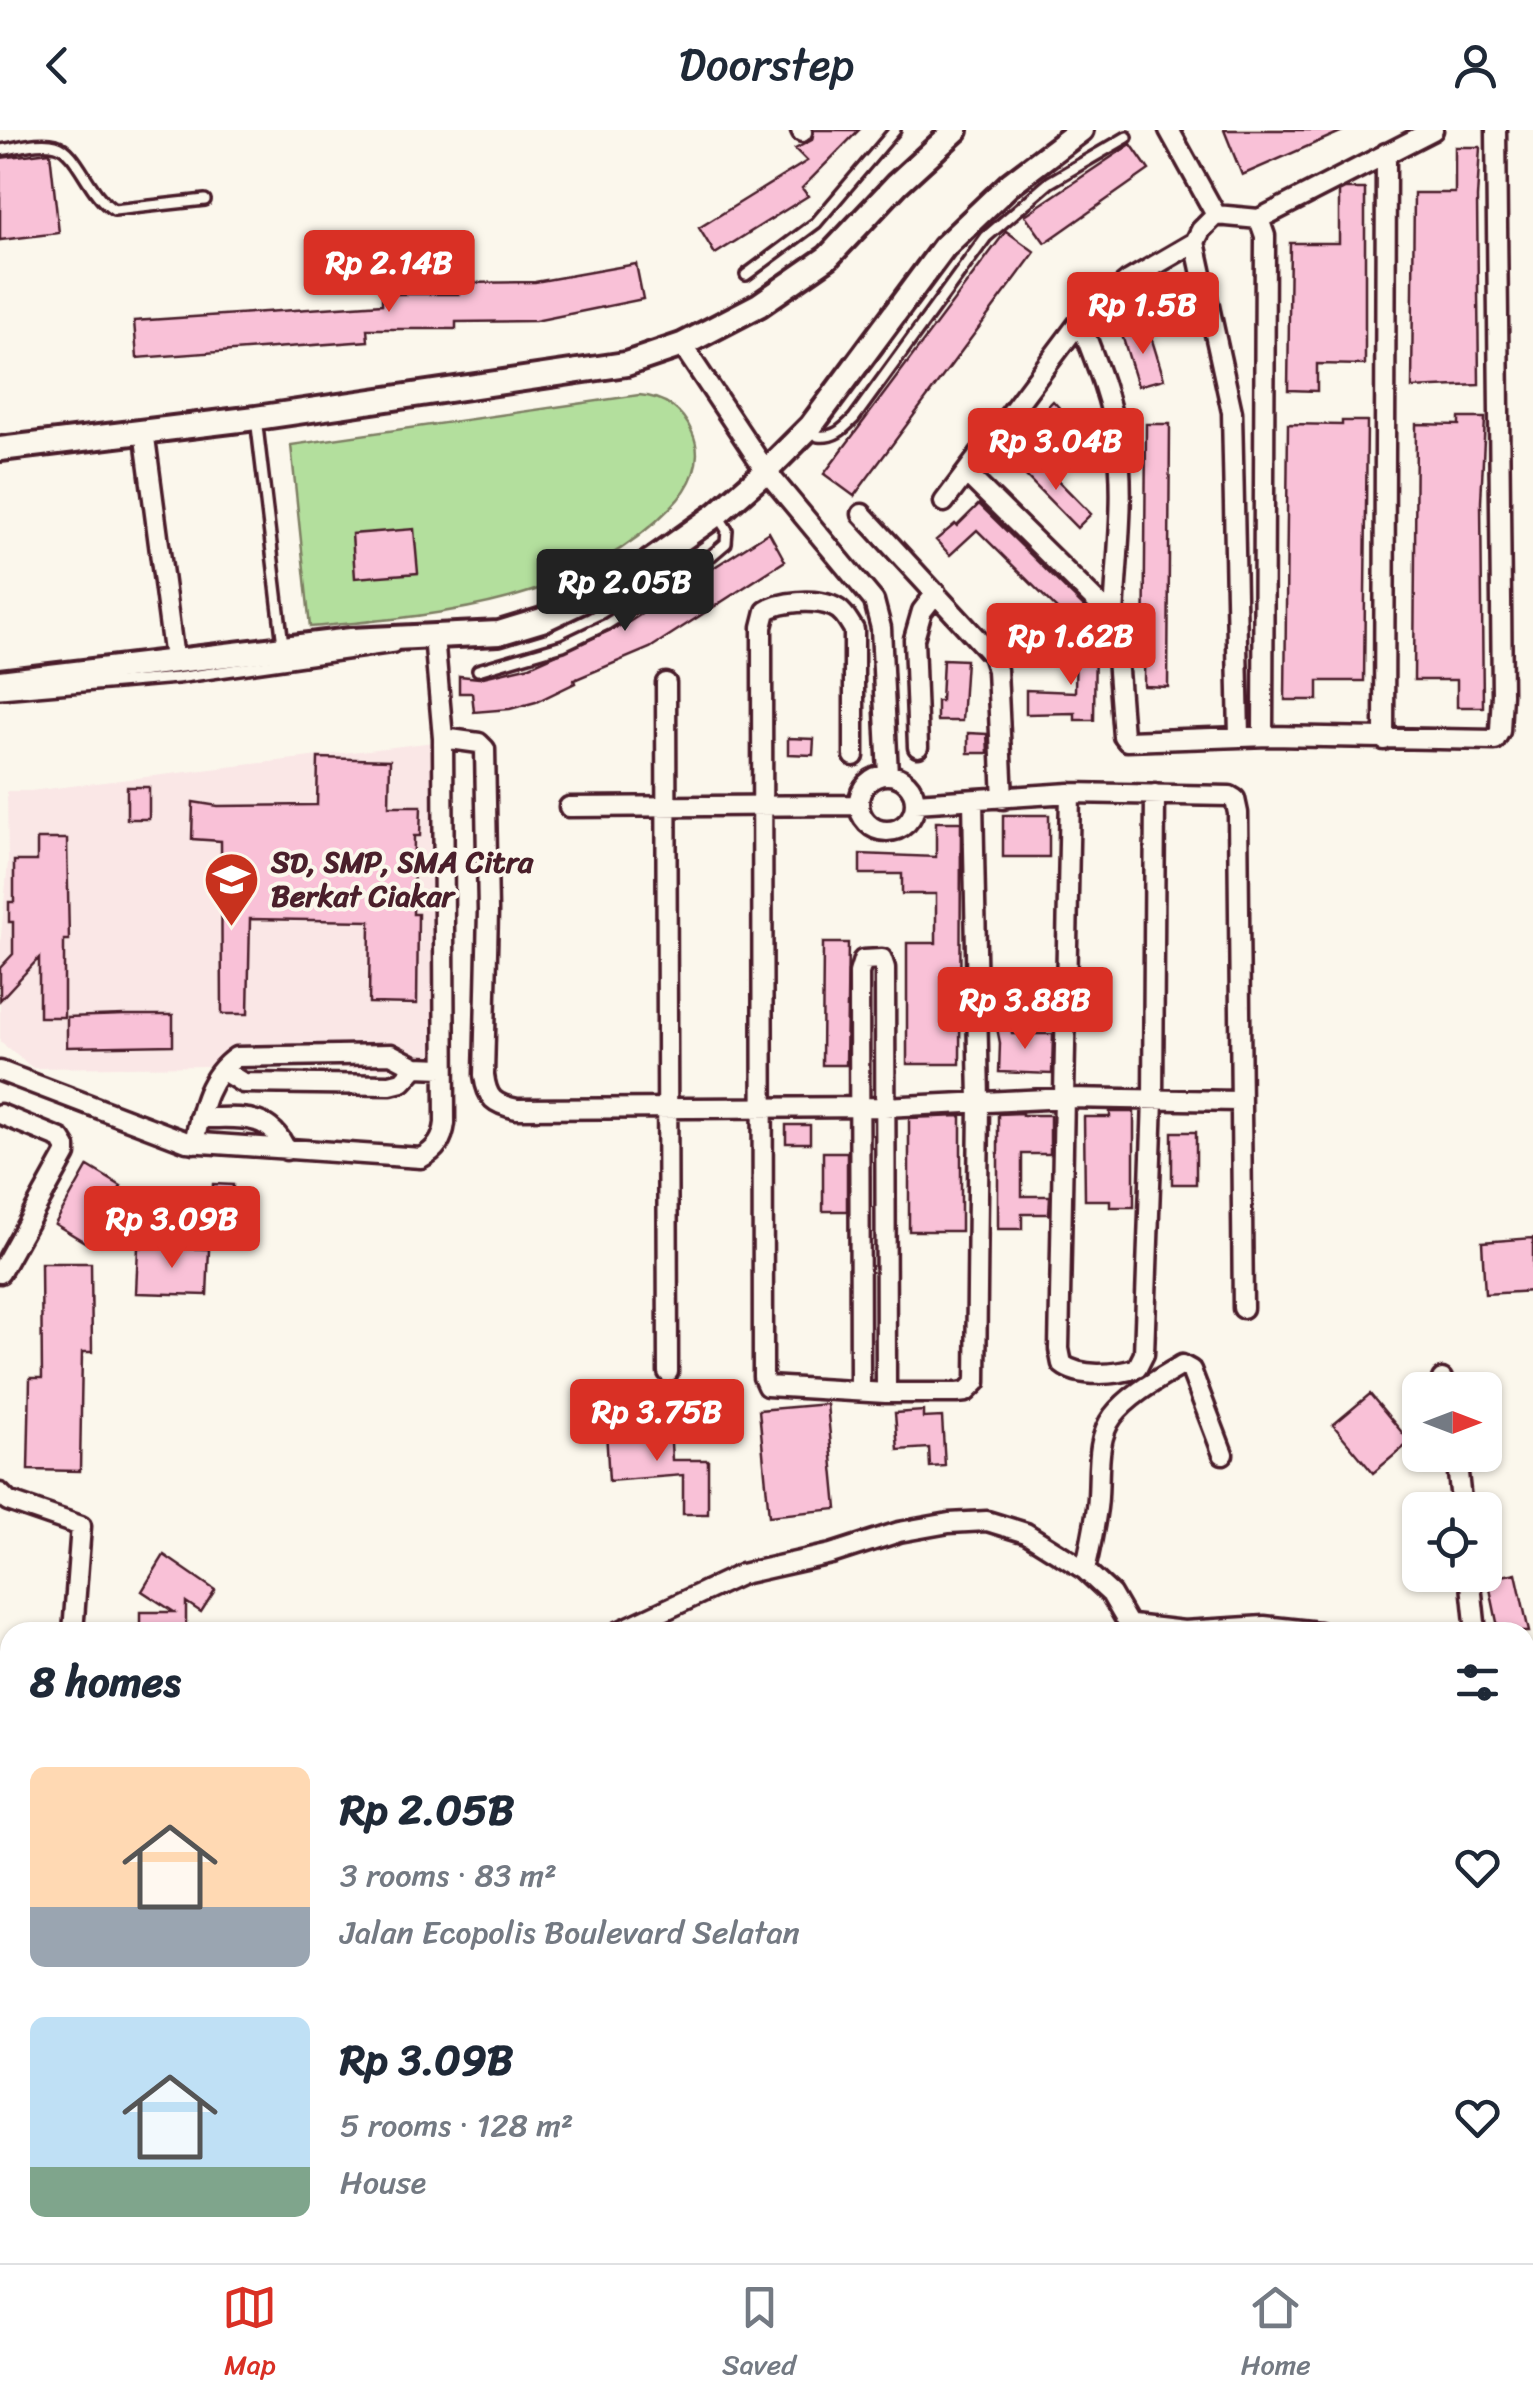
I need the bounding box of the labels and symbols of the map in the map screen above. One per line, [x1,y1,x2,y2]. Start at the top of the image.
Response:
pin: Rp 2.14B [286,230,492,315]
pin: Rp 1.5B [1051,272,1235,357]
pin: Rp 3.04B [953,408,1159,493]
pin: Rp 2.05B [522,549,728,634]
pin: Rp 1.62B [968,603,1174,688]
place label: SD, SMP, SMA Citra Berkat Ciakar [270,835,534,923]
school or university icon: SD, SMP, SMA Citra Berkat Ciakar [202,849,262,928]
pin: Rp 3.88B [922,967,1128,1052]
pin: Rp 3.09B [69,1186,275,1271]
north arrow [1402,1372,1502,1472]
pin: Rp 3.75B [554,1379,760,1464]

